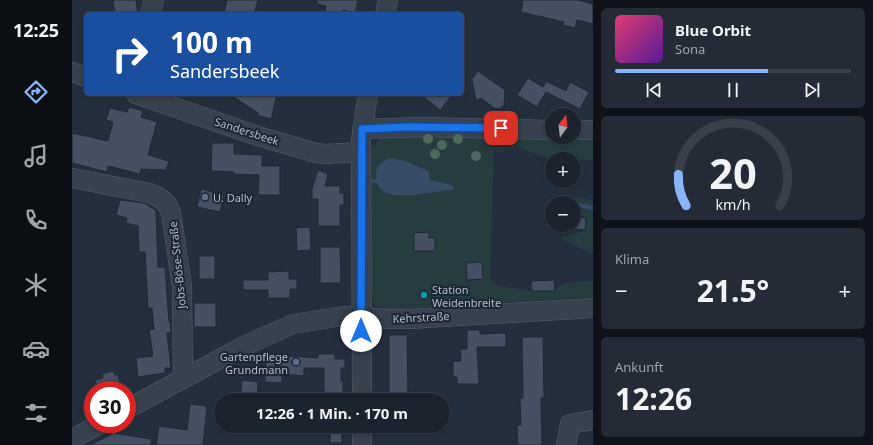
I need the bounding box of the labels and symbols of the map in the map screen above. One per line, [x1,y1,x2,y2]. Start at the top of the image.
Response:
north arrow [545,108,581,144]
pin [484,111,518,145]
street label: Sandersbeek [213,114,281,148]
place label: U. Dally [213,190,253,205]
marker: U. Dally [200,192,210,202]
street label: Jobs-Böse-Straße [165,221,189,310]
place label: Station Weidenbreite [432,282,501,310]
marker: Station Weidenbreite [419,290,429,300]
street label: Kehrstraße [392,308,450,326]
position arrow [340,310,382,352]
place label: Gartenpflege Grundmann [220,349,288,377]
marker: Gartenpflege Grundmann [291,357,301,367]
speed limit sign: 30 [84,381,136,433]

